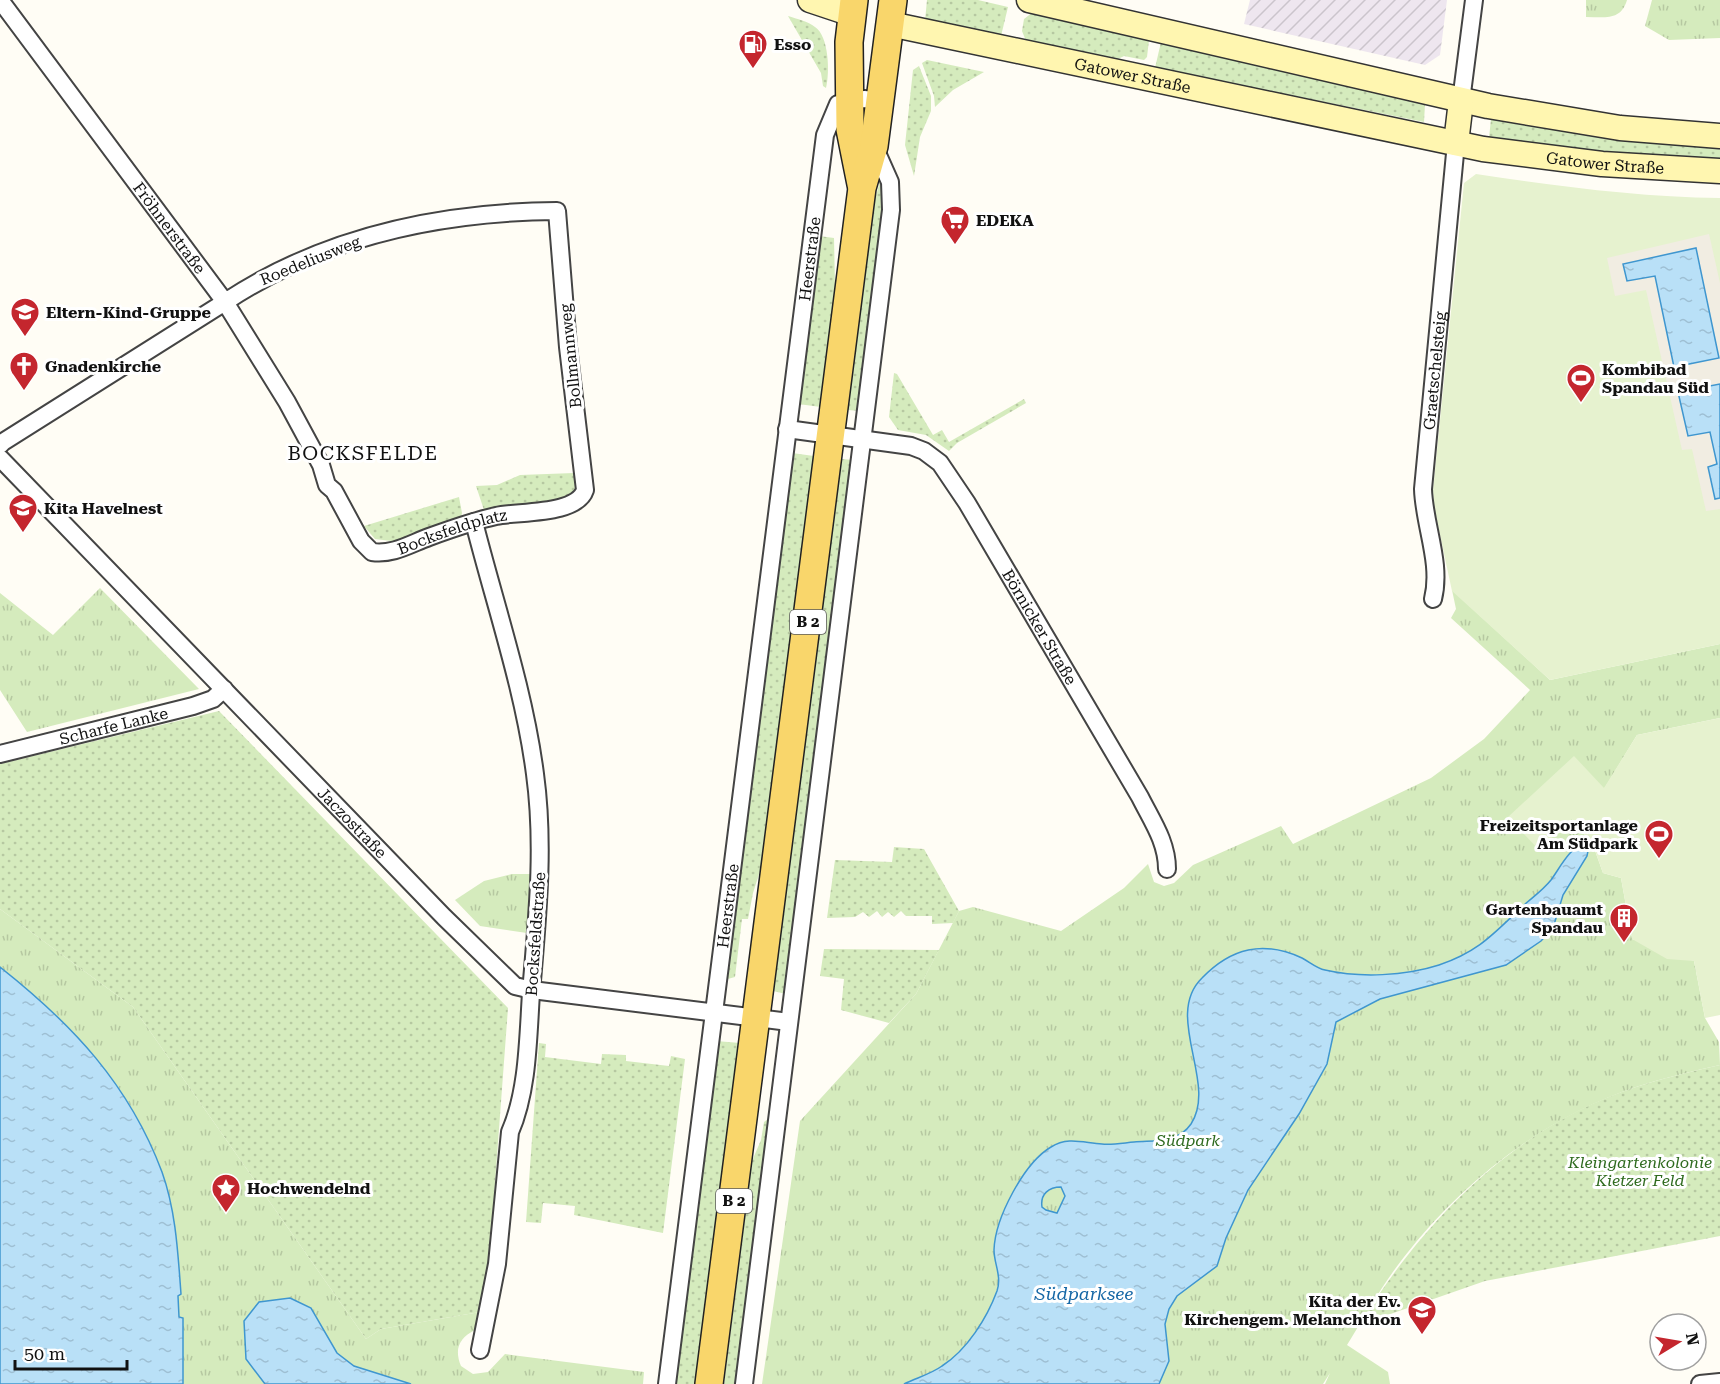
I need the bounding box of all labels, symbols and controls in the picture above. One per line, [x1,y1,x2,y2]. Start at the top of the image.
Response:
fuel station icon: Esso [737,28,769,70]
place label: Esso [774,35,811,54]
street label: Gatower Straße [1073,54,1193,97]
street label: Gatower Straße [1545,148,1665,178]
street label: Fröhnerstraße [129,179,210,278]
supermarket icon: EDEKA [939,204,971,246]
place label: EDEKA [976,211,1034,230]
street label: Heerstraße [795,216,825,302]
street label: Roedeliusweg [257,231,364,289]
school or university icon: Eltern-Kind-Gruppe [9,296,41,338]
street label: Bollmannweg [555,302,585,409]
place label: Eltern-Kind-Gruppe [46,303,211,322]
street label: Graetschelsteig [1420,310,1450,431]
church icon: Gnadenkirche [8,350,40,392]
place label: Gnadenkirche [45,357,161,376]
place label: Kombibad Spandau Süd [1602,360,1709,397]
sports icon: Kombibad Spandau Süd [1565,362,1597,404]
district label: BOCKSFELDE [287,441,439,465]
school or university icon: Kita Havelnest [7,492,39,534]
place label: Kita Havelnest [44,499,163,518]
street label: Bocksfeldplatz [395,505,508,559]
street label: Börnicker Straße [998,566,1081,688]
road number: B 2 [790,610,826,634]
street label: Scharfe Lanke [57,704,170,749]
street label: Jaczostraße [314,783,391,862]
place label: Freizeitsportanlage Am Südpark [1480,816,1638,853]
sports icon: Freizeitsportanlage Am Südpark [1643,818,1675,860]
street label: Heerstraße [713,862,743,949]
street label: Bocksfeldstraße [522,871,549,997]
place label: Gartenbauamt Spandau [1485,900,1603,937]
building icon: Gartenbauamt Spandau [1608,902,1640,944]
park label: Südpark [1155,1131,1220,1150]
park label: Kleingartenkolonie Kietzer Feld [1567,1153,1712,1190]
place icon: Hochwendelnd [210,1172,242,1214]
place label: Hochwendelnd [247,1179,371,1198]
road number: B 2 [716,1189,752,1213]
water label: Südparksee [1034,1283,1133,1304]
place label: Kita der Ev. Kirchengem. Melanchthon [1184,1292,1401,1329]
school or university icon: Kita der Ev. Kirchengem. Melanchthon [1406,1294,1438,1336]
north arrow [1648,1312,1708,1372]
text: N [1682,1331,1703,1347]
scale bar [15,1333,128,1371]
text: 50 m [24,1343,65,1364]

